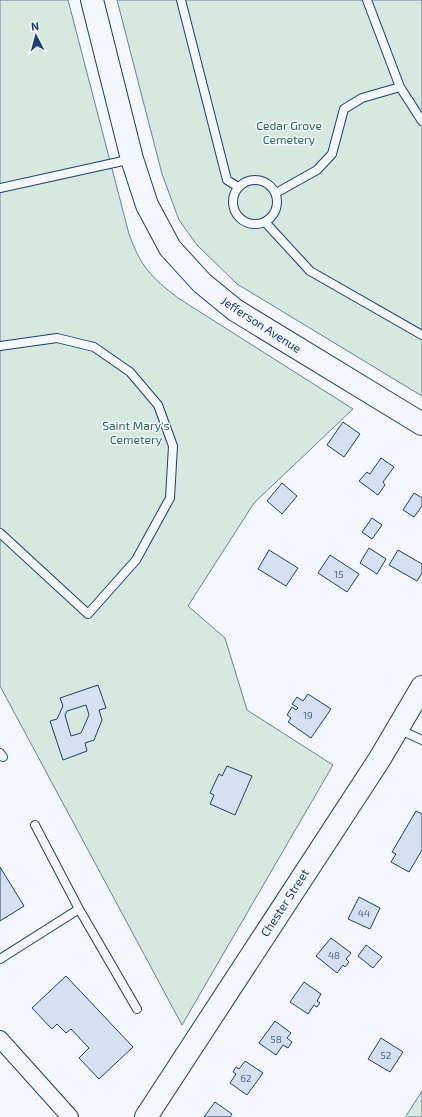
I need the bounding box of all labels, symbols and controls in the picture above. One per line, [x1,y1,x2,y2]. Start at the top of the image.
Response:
north arrow [16,16,56,56]
text: N [30,19,40,32]
park label: Cedar Grove Cemetery [256,118,322,146]
street label: Jefferson Avenue [219,293,304,355]
park label: Saint Mary's Cemetery [102,418,170,446]
house number: 15 [334,568,344,580]
house number: 19 [303,709,313,721]
street label: Chester Street [257,866,311,939]
house number: 44 [358,907,370,919]
house number: 48 [328,949,340,961]
house number: 58 [270,1033,282,1045]
house number: 52 [381,1049,392,1061]
house number: 62 [240,1072,252,1084]

